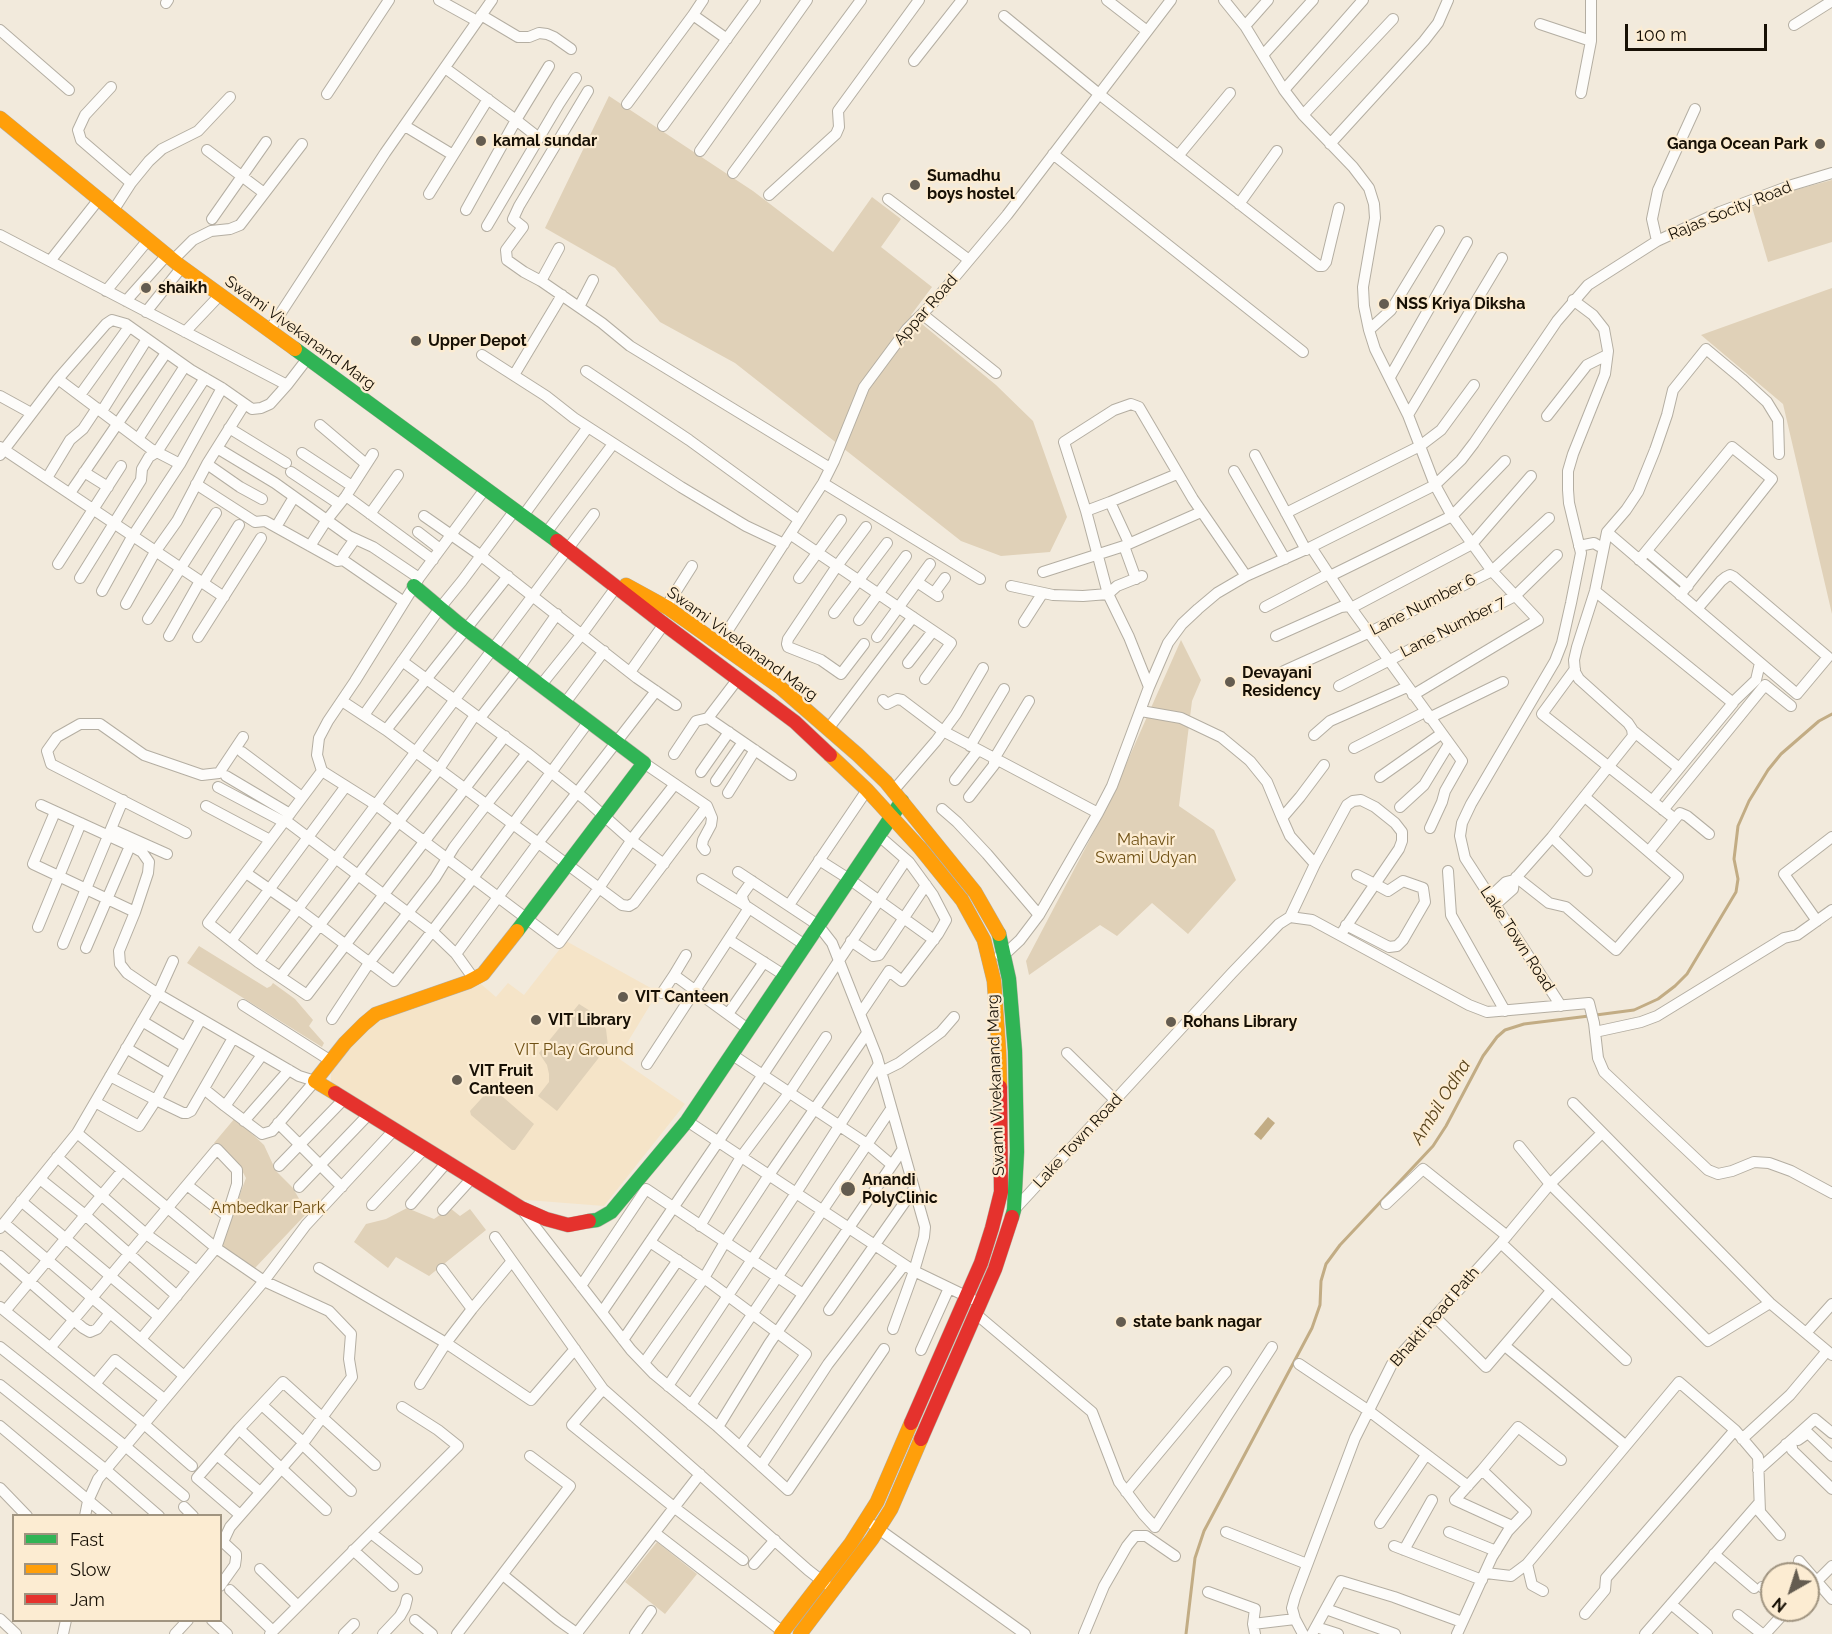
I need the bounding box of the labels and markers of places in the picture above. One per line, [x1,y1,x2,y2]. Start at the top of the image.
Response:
place label: kamal sundar [493,131,597,151]
marker: kamal sundar [474,134,488,148]
place label: Ganga Ocean Park [1667,134,1808,154]
marker: Ganga Ocean Park [1813,137,1827,151]
place label: Sumadhu boys hostel [927,166,1015,204]
marker: Sumadhu boys hostel [908,178,922,192]
place label: shaikh [158,278,207,298]
marker: shaikh [139,281,153,295]
place label: NSS Kriya Diksha [1396,294,1525,314]
marker: NSS Kriya Diksha [1377,297,1391,311]
place label: Upper Depot [428,331,527,351]
marker: Upper Depot [409,334,423,348]
place label: Devayani Residency [1242,663,1321,701]
marker: Devayani Residency [1223,675,1237,689]
place label: VIT Canteen [635,987,729,1007]
marker: VIT Canteen [616,990,630,1004]
place label: VIT Library [548,1010,631,1030]
place label: Rohans Library [1183,1012,1297,1032]
marker: VIT Library [529,1013,543,1027]
marker: Rohans Library [1164,1015,1178,1029]
place label: VIT Fruit Canteen [469,1061,534,1099]
marker: VIT Fruit Canteen [450,1073,464,1087]
place label: Anandi PolyClinic [862,1170,938,1208]
marker: Anandi PolyClinic [839,1180,857,1198]
place label: state bank nagar [1133,1312,1262,1332]
marker: state bank nagar [1114,1315,1128,1329]

